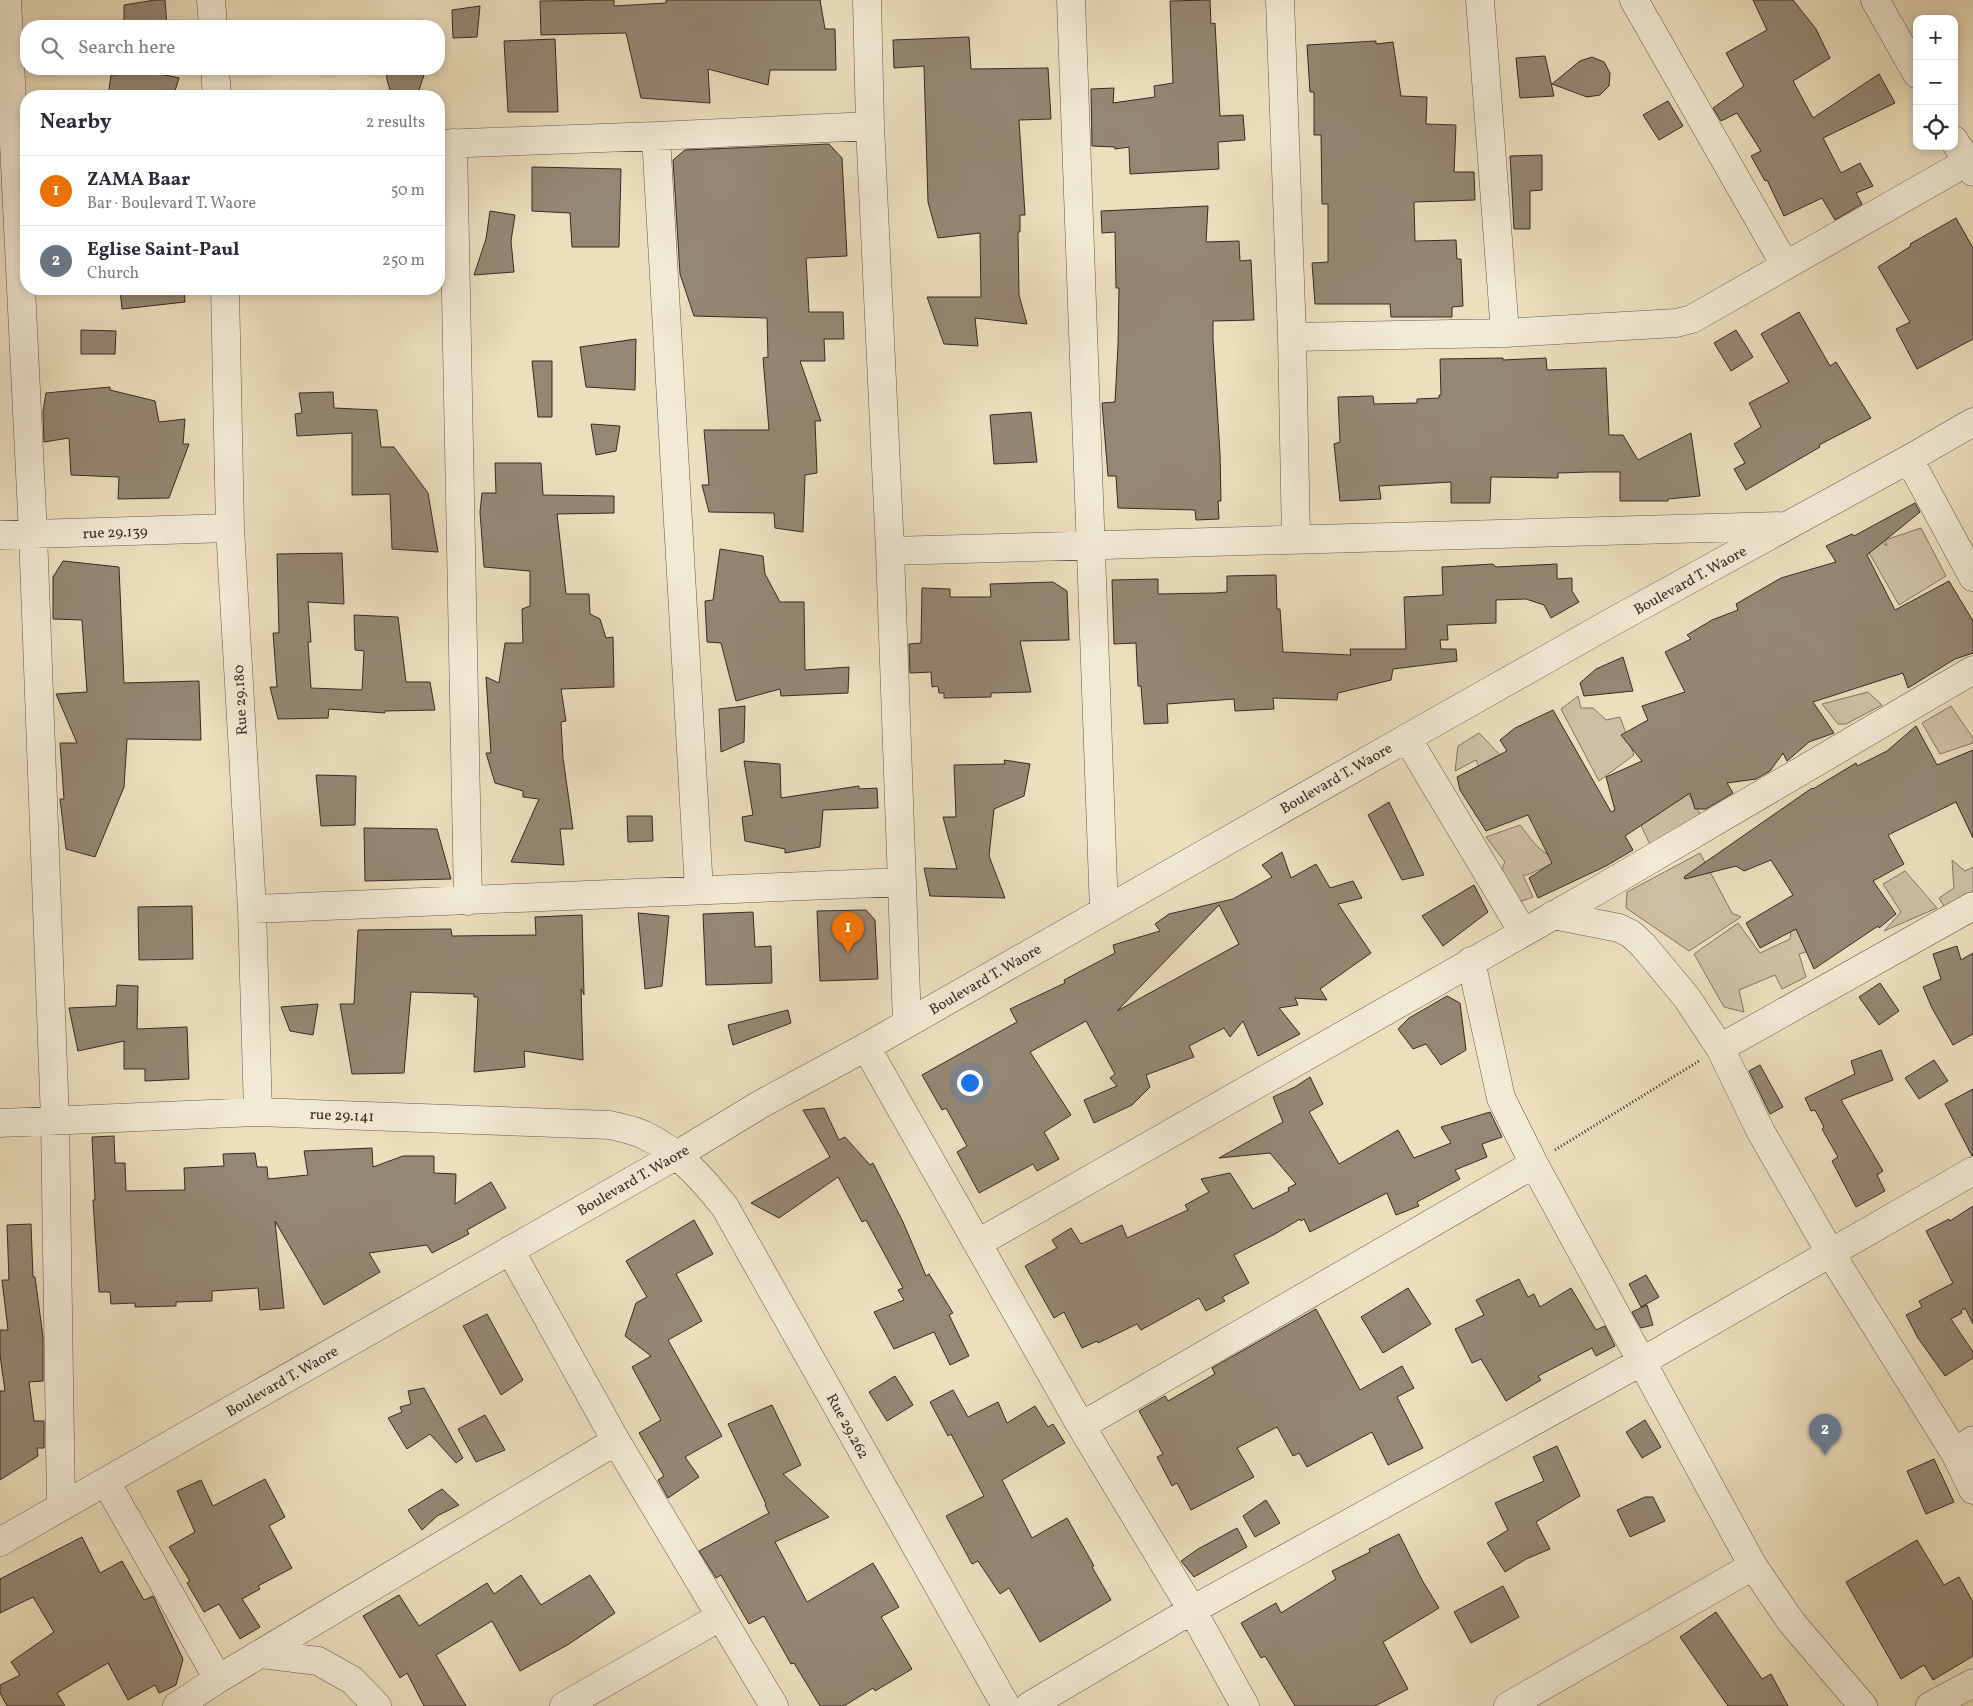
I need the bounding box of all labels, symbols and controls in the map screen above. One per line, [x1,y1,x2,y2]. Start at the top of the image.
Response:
map controls [1913,15,1958,150]
button: + [1913,15,1958,60]
search box [20,20,445,75]
icon: search [38,34,66,62]
text: Search here [78,35,175,61]
button: − [1913,60,1958,105]
button: locate [1913,105,1958,150]
text: Nearby [40,108,111,137]
text: 2 results [366,112,425,134]
text: ZAMA Baar [87,167,190,193]
text: 1 [53,180,59,202]
text: 50 m [391,180,425,202]
text: Bar · Boulevard T. Waore [87,193,256,215]
text: Eglise Saint-Paul [87,237,240,263]
text: 2 [52,250,60,272]
text: 250 m [382,250,425,272]
text: Church [87,263,139,285]
street label: rue 29.139 [82,522,148,545]
street label: Boulevard T. Waore [1630,541,1751,621]
street label: Rue 29.180 [229,664,254,736]
street label: Boulevard T. Waore [1277,739,1397,820]
pin: 1 [832,912,864,953]
street label: Boulevard T. Waore [926,940,1046,1021]
your location [957,1070,983,1096]
street label: rue 29.141 [309,1105,375,1128]
street label: Boulevard T. Waore [574,1141,694,1222]
street label: Boulevard T. Waore [223,1342,343,1423]
street label: Rue 29.262 [820,1390,873,1463]
pin: 2 [1809,1414,1841,1455]

